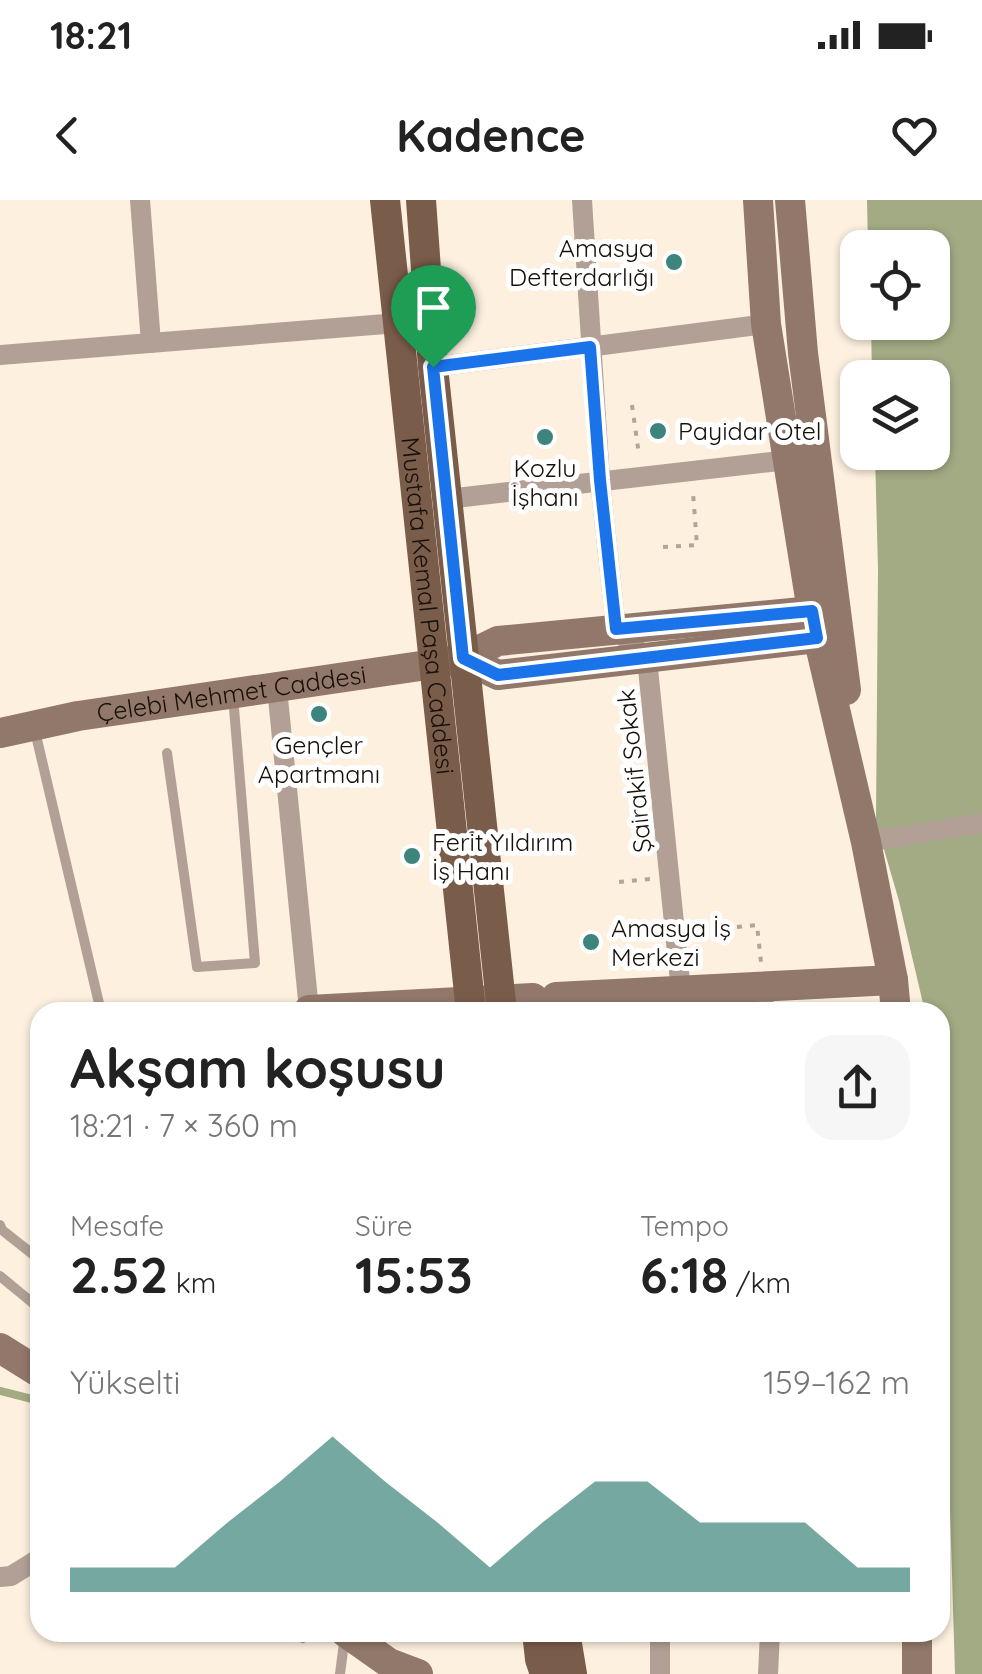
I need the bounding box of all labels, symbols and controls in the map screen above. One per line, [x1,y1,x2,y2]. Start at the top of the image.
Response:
text: 18:21 [50,11,132,59]
text: Kadence [396,107,586,163]
icon: back [40,108,95,163]
icon: heart [887,108,942,163]
map controls [840,230,950,470]
button: locate [840,230,950,340]
place label: Amasya Defterdarlığı [509,232,654,292]
marker: Amasya Defterdarlığı [663,251,685,273]
pin [391,265,476,368]
icon: arrive [406,280,461,335]
button: layers [840,360,950,470]
place label: Payidar Otel [678,415,822,446]
marker: Payidar Otel [647,420,669,442]
marker: Kozlu İşhanı [534,426,556,448]
street label: Mustafa Kemal Paşa Caddesi [395,435,462,776]
place label: Kozlu İşhanı [511,452,579,512]
street label: Çelebi Mehmet Caddesi [95,658,368,728]
street label: Şairakif Sokak [609,688,658,854]
marker: Gençler Apartmanı [308,703,330,725]
place label: Gençler Apartmanı [258,729,380,789]
place label: Ferit Yıldırım İş Hanı [432,826,573,886]
marker: Ferit Yıldırım İş Hanı [401,845,423,867]
place label: Amasya İş Merkezi [611,912,731,972]
marker: Amasya İş Merkezi [580,931,602,953]
text: Akşam koşusu [70,1033,446,1102]
button: share [805,1035,910,1140]
text: 18:21 · 7 × 360 m [70,1105,298,1145]
text: Mesafe [70,1208,164,1243]
text: Süre [355,1208,413,1243]
text: Tempo [640,1208,729,1243]
text: 2.52 [70,1243,168,1306]
text: 15:53 [355,1243,473,1306]
text: 6:18 [640,1243,728,1306]
text: km [168,1265,216,1300]
text: /km [728,1265,791,1300]
text: Yükselti [70,1362,180,1402]
text: 159–162 m [763,1362,910,1402]

